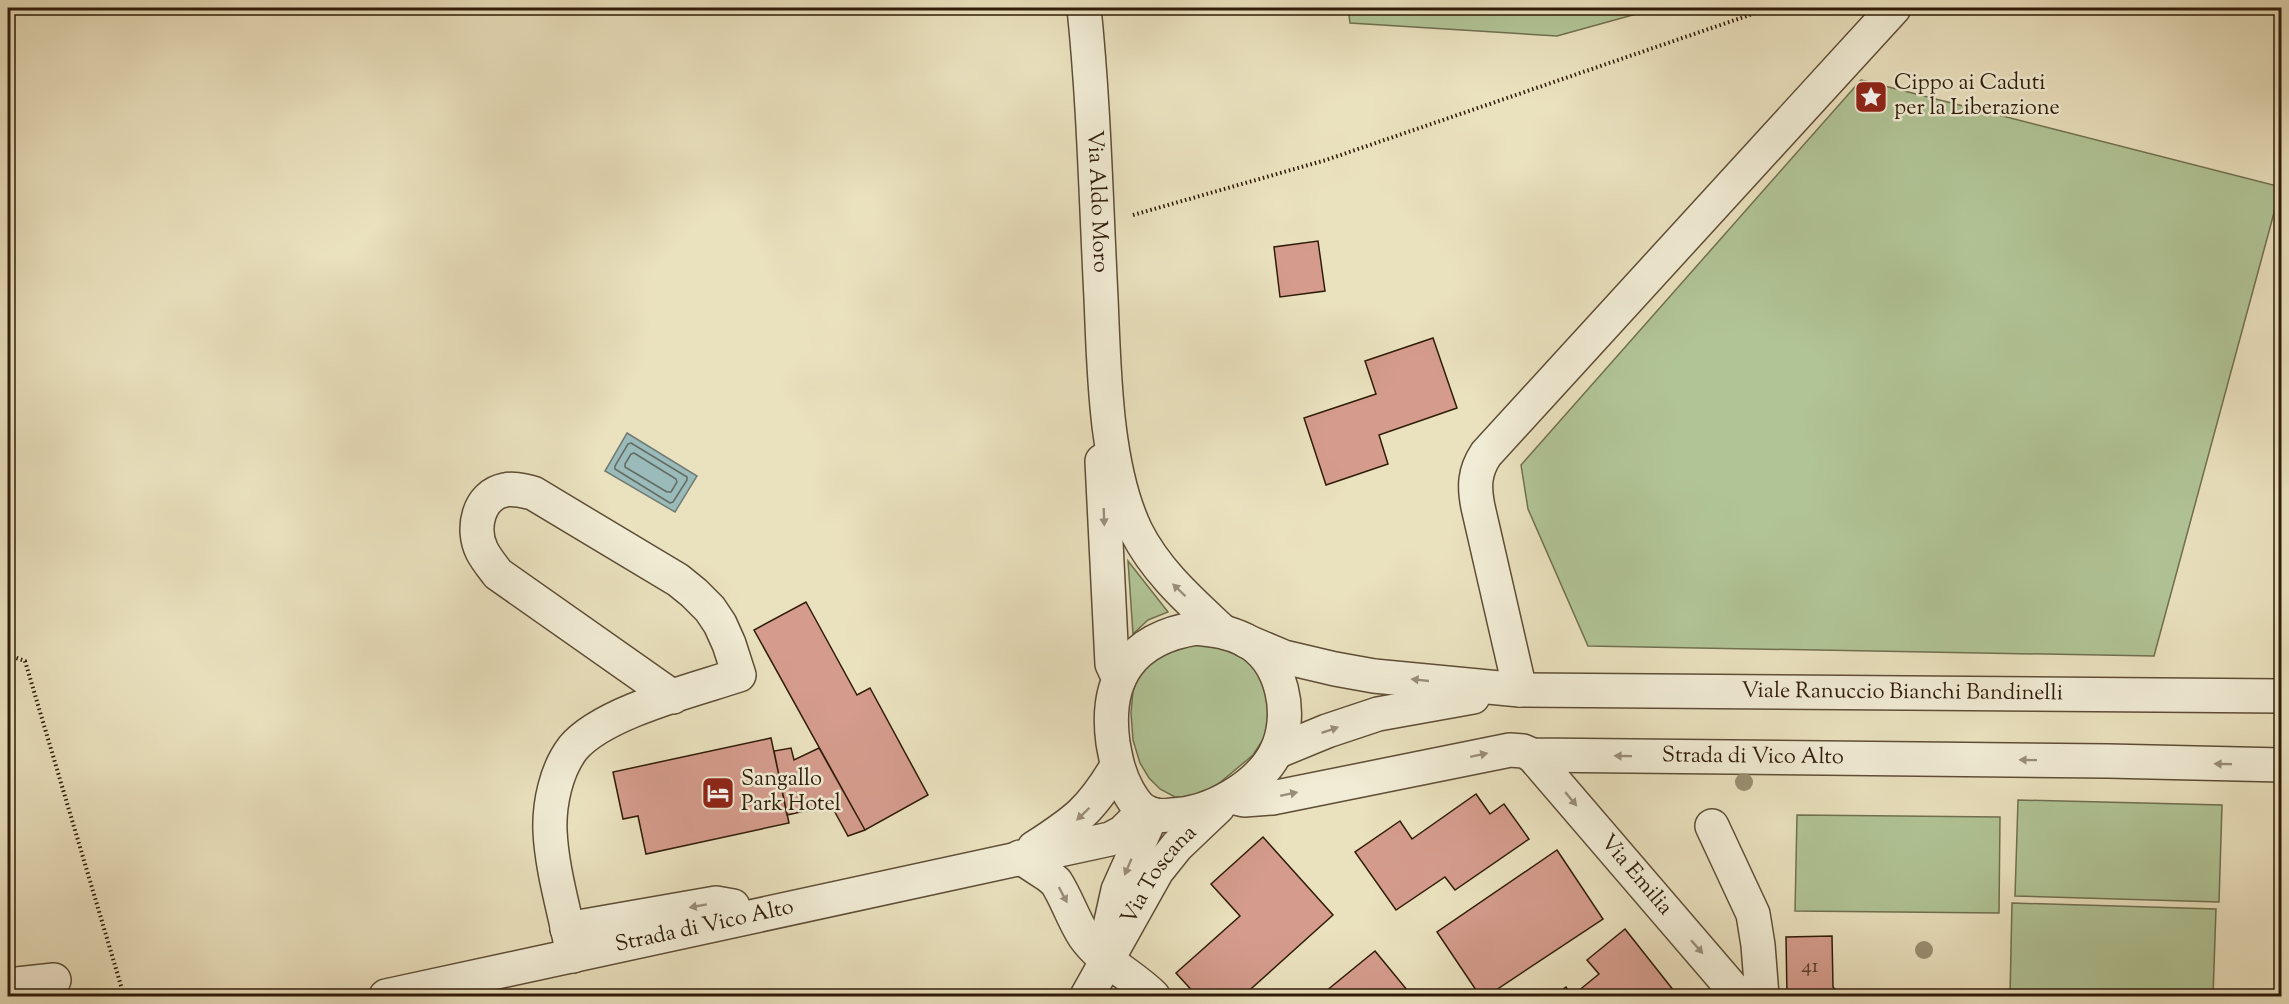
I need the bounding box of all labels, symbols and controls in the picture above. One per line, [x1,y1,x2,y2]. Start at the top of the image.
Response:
place label: Cippo ai Caduti per la Liberazione [1894,68,2060,125]
place icon: Cippo ai Caduti per la Liberazione [1853,79,1889,115]
street label: Via Aldo Moro [1077,130,1116,273]
one-way arrow [1099,508,1109,527]
one-way arrow [1172,584,1187,597]
one-way arrow [1411,675,1430,685]
street label: Viale Ranuccio Bianchi Bandinelli [1741,676,2063,710]
one-way arrow [1321,724,1339,734]
street label: Strada di Vico Alto [1662,740,1844,774]
one-way arrow [1470,750,1489,759]
one-way arrow [1614,751,1633,761]
one-way arrow [2019,756,2038,765]
one-way arrow [2214,759,2233,769]
place label: Sangallo Park Hotel [741,764,841,821]
hotel icon: Sangallo Park Hotel [700,775,736,811]
one-way arrow [1279,789,1298,799]
one-way arrow [1564,791,1577,806]
one-way arrow [1076,806,1090,820]
street label: Via Toscana [1114,818,1205,931]
street label: Via Emilia [1592,828,1680,923]
one-way arrow [1123,859,1133,877]
one-way arrow [1058,887,1068,904]
street label: Strada di Vico Alto [612,892,797,962]
one-way arrow [688,902,707,911]
one-way arrow [1691,939,1704,955]
house number: 41 [1802,953,1819,982]

